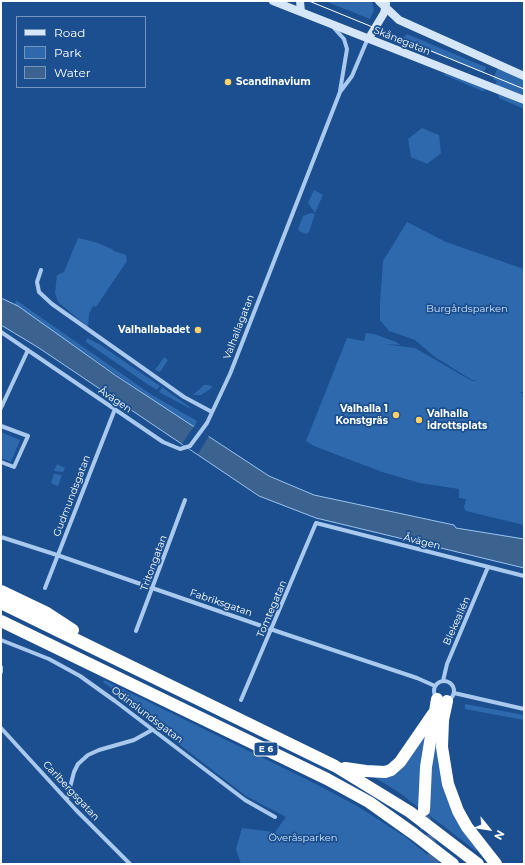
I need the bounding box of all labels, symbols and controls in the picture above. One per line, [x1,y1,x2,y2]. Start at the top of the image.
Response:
legend [16,16,146,88]
street label: Skånegatan [372,24,432,58]
text: Road [54,25,85,40]
text: Park [54,45,81,60]
text: Water [54,65,90,80]
place label: Scandinavium [236,76,311,88]
marker: Scandinavium [223,77,233,87]
street label: Valhallagatan [221,293,257,361]
park label: Burgårdsparken [426,303,508,315]
place label: Valhallabadet [118,324,190,336]
marker: Valhallabadet [193,325,203,335]
street label: Åvägen [96,384,134,416]
place label: Valhalla 1 Konstgräs [335,403,388,426]
place label: Valhalla idrottsplats [427,408,487,432]
marker: Valhalla 1 Konstgräs [391,410,401,420]
marker: Valhalla idrottsplats [414,415,424,425]
street label: Gudmundsgatan [51,454,93,538]
street label: Åvägen [402,532,442,552]
street label: Tritongatan [138,534,170,592]
street label: Tomtegatan [255,578,289,640]
street label: Fabriksgatan [188,587,254,619]
street label: Blekeallén [441,595,473,647]
street label: Odinslundsgatan [109,684,185,746]
road number: E 6 [254,742,278,756]
street label: Carlbergsgatan [40,759,102,823]
north arrow [469,809,509,849]
text: N [491,828,508,842]
park label: Överåsparken [268,832,338,844]

